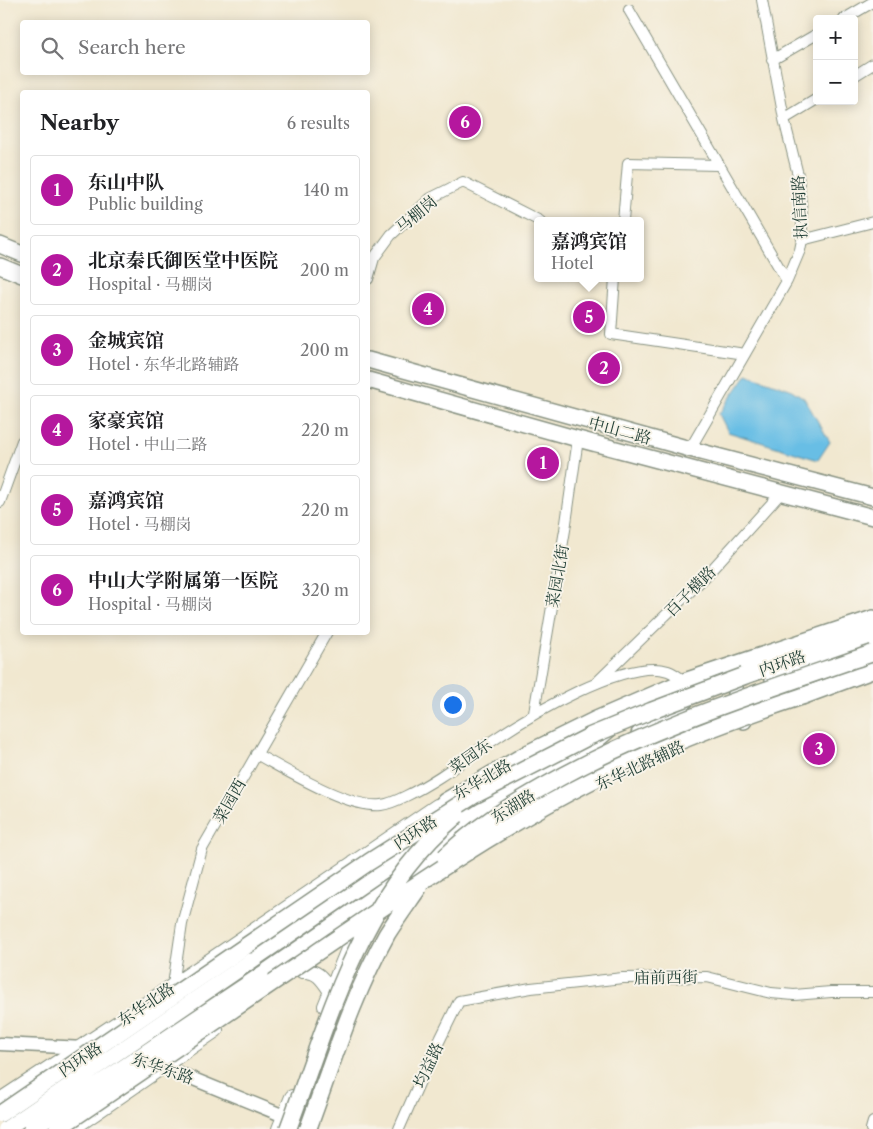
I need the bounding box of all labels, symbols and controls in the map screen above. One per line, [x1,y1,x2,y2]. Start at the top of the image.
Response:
map controls [813,15,858,105]
button: + [813,15,858,60]
search box [20,20,370,75]
icon: search [38,34,66,62]
text: Search here [78,36,186,59]
button: − [813,60,858,105]
pin: 6 [449,103,481,141]
text: Nearby [40,110,119,135]
text: 6 results [287,113,350,133]
text: 东山中队 [88,171,164,194]
street label: 执信南路 [787,175,811,239]
text: 1 [53,180,61,200]
text: 140 m [304,180,349,200]
street label: 马棚岗 [391,191,441,237]
text: Public building [88,194,203,214]
popup [534,217,644,282]
text: 嘉鸿宾馆 [551,230,627,253]
text: 北京秦氏御医堂中医院 [88,249,278,272]
text: Hotel [551,253,594,273]
text: 2 [52,260,62,280]
text: 200 m [300,260,349,280]
text: Hospital · 马棚岗 [88,274,213,294]
pin: 4 [412,290,444,328]
pin: 5 [573,298,605,336]
text: 金城宾馆 [88,329,164,352]
text: 3 [52,340,62,360]
text: 200 m [300,340,349,360]
pin: 2 [588,349,620,387]
text: Hotel · 东华北路辅路 [88,354,240,374]
text: 家豪宾馆 [88,409,164,432]
street label: 中山二路 [586,412,654,448]
text: 4 [52,420,62,440]
text: 220 m [301,420,349,440]
text: Hotel · 中山二路 [88,434,208,454]
pin: 1 [527,444,559,482]
text: 嘉鸿宾馆 [88,489,164,512]
text: 5 [53,500,61,520]
text: 220 m [301,500,349,520]
text: Hotel · 马棚岗 [88,514,192,534]
street label: 菜园北街 [542,543,572,609]
street label: 百子横路 [660,561,720,621]
text: 中山大学附属第一医院 [88,569,278,592]
text: 6 [52,580,62,600]
text: 320 m [302,580,349,600]
text: Hospital · 马棚岗 [88,594,213,614]
street label: 内环路 [756,646,808,680]
your location [440,692,466,718]
pin: 3 [803,730,835,768]
street label: 菜园东 [445,734,495,778]
street label: 东华北路辅路 [592,736,688,794]
street label: 东华北路 [449,754,515,804]
street label: 菜园西 [208,775,250,827]
street label: 东湖路 [487,785,539,827]
street label: 内环路 [389,811,441,853]
street label: 庙前西街 [634,966,698,988]
street label: 东华北路 [114,978,178,1030]
street label: 内环路 [55,1037,105,1081]
street label: 均益路 [409,1039,447,1091]
street label: 东华东路 [129,1048,197,1088]

